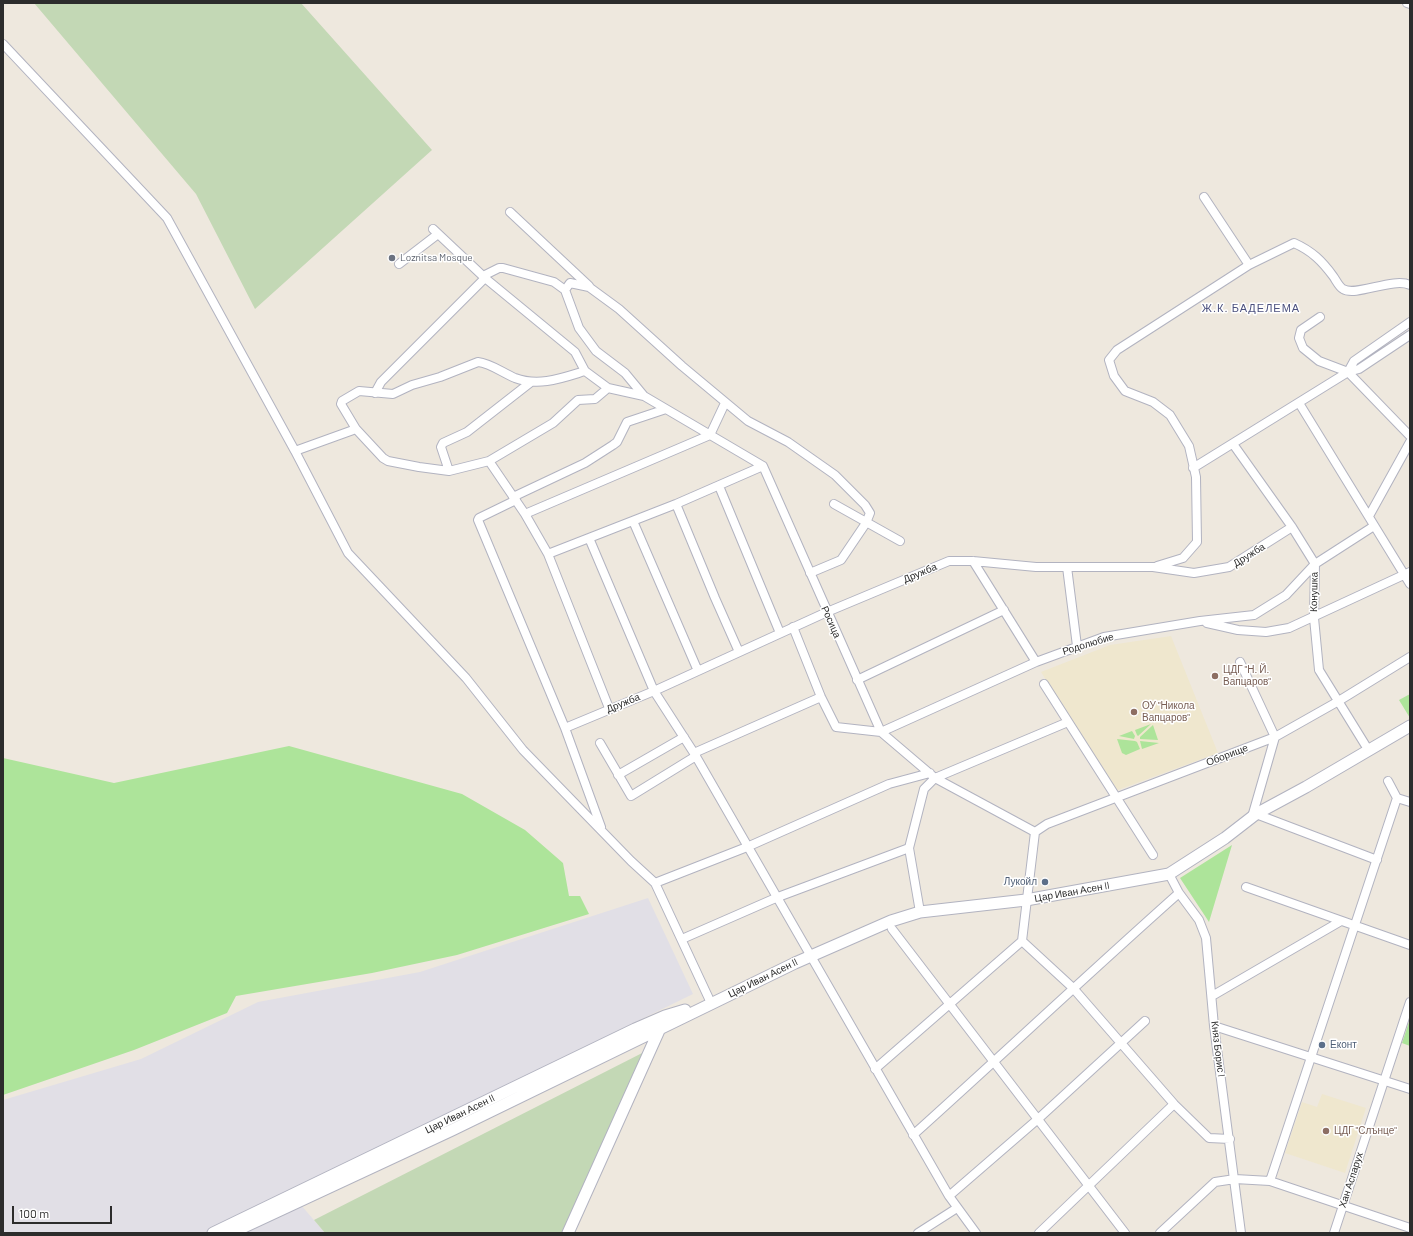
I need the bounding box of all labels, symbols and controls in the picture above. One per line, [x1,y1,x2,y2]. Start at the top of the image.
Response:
place label: Loznitsa Mosque [400,252,473,264]
marker: Loznitsa Mosque [387,253,397,263]
district label: Ж.К. БАДЕЛЕМА [1202,301,1300,315]
street label: Дружба [1231,541,1267,569]
street label: Дружба [901,561,939,585]
street label: Конушка [1308,572,1320,612]
street label: Росица [819,604,843,640]
street label: Родолюбие [1061,631,1115,657]
place label: ЦДГ "Н. Й. Вапцаров" [1223,664,1271,688]
marker: ЦДГ "Н. Й. Вапцаров" [1210,671,1220,681]
street label: Дружба [604,691,642,715]
place label: ОУ "Никола Вапцаров" [1142,700,1195,724]
marker: ОУ "Никола Вапцаров" [1129,707,1139,717]
street label: Оборище [1204,742,1250,768]
place label: Лукойл [1004,876,1037,888]
marker: Лукойл [1040,877,1050,887]
street label: Цар Иван Асен II [1033,879,1111,905]
street label: Цар Иван Асен II [726,956,800,1000]
street label: Княз Борис I [1209,1020,1227,1078]
place label: Еконт [1330,1039,1357,1051]
marker: Еконт [1317,1040,1327,1050]
street label: Цар Иван Асен II [423,1092,497,1136]
place label: ЦДГ "Слънце" [1334,1125,1397,1137]
marker: ЦДГ "Слънце" [1321,1126,1331,1136]
street label: Хан Аспарух [1336,1151,1366,1209]
scale bar [14,1198,114,1224]
text: 100 m [19,1206,49,1220]

